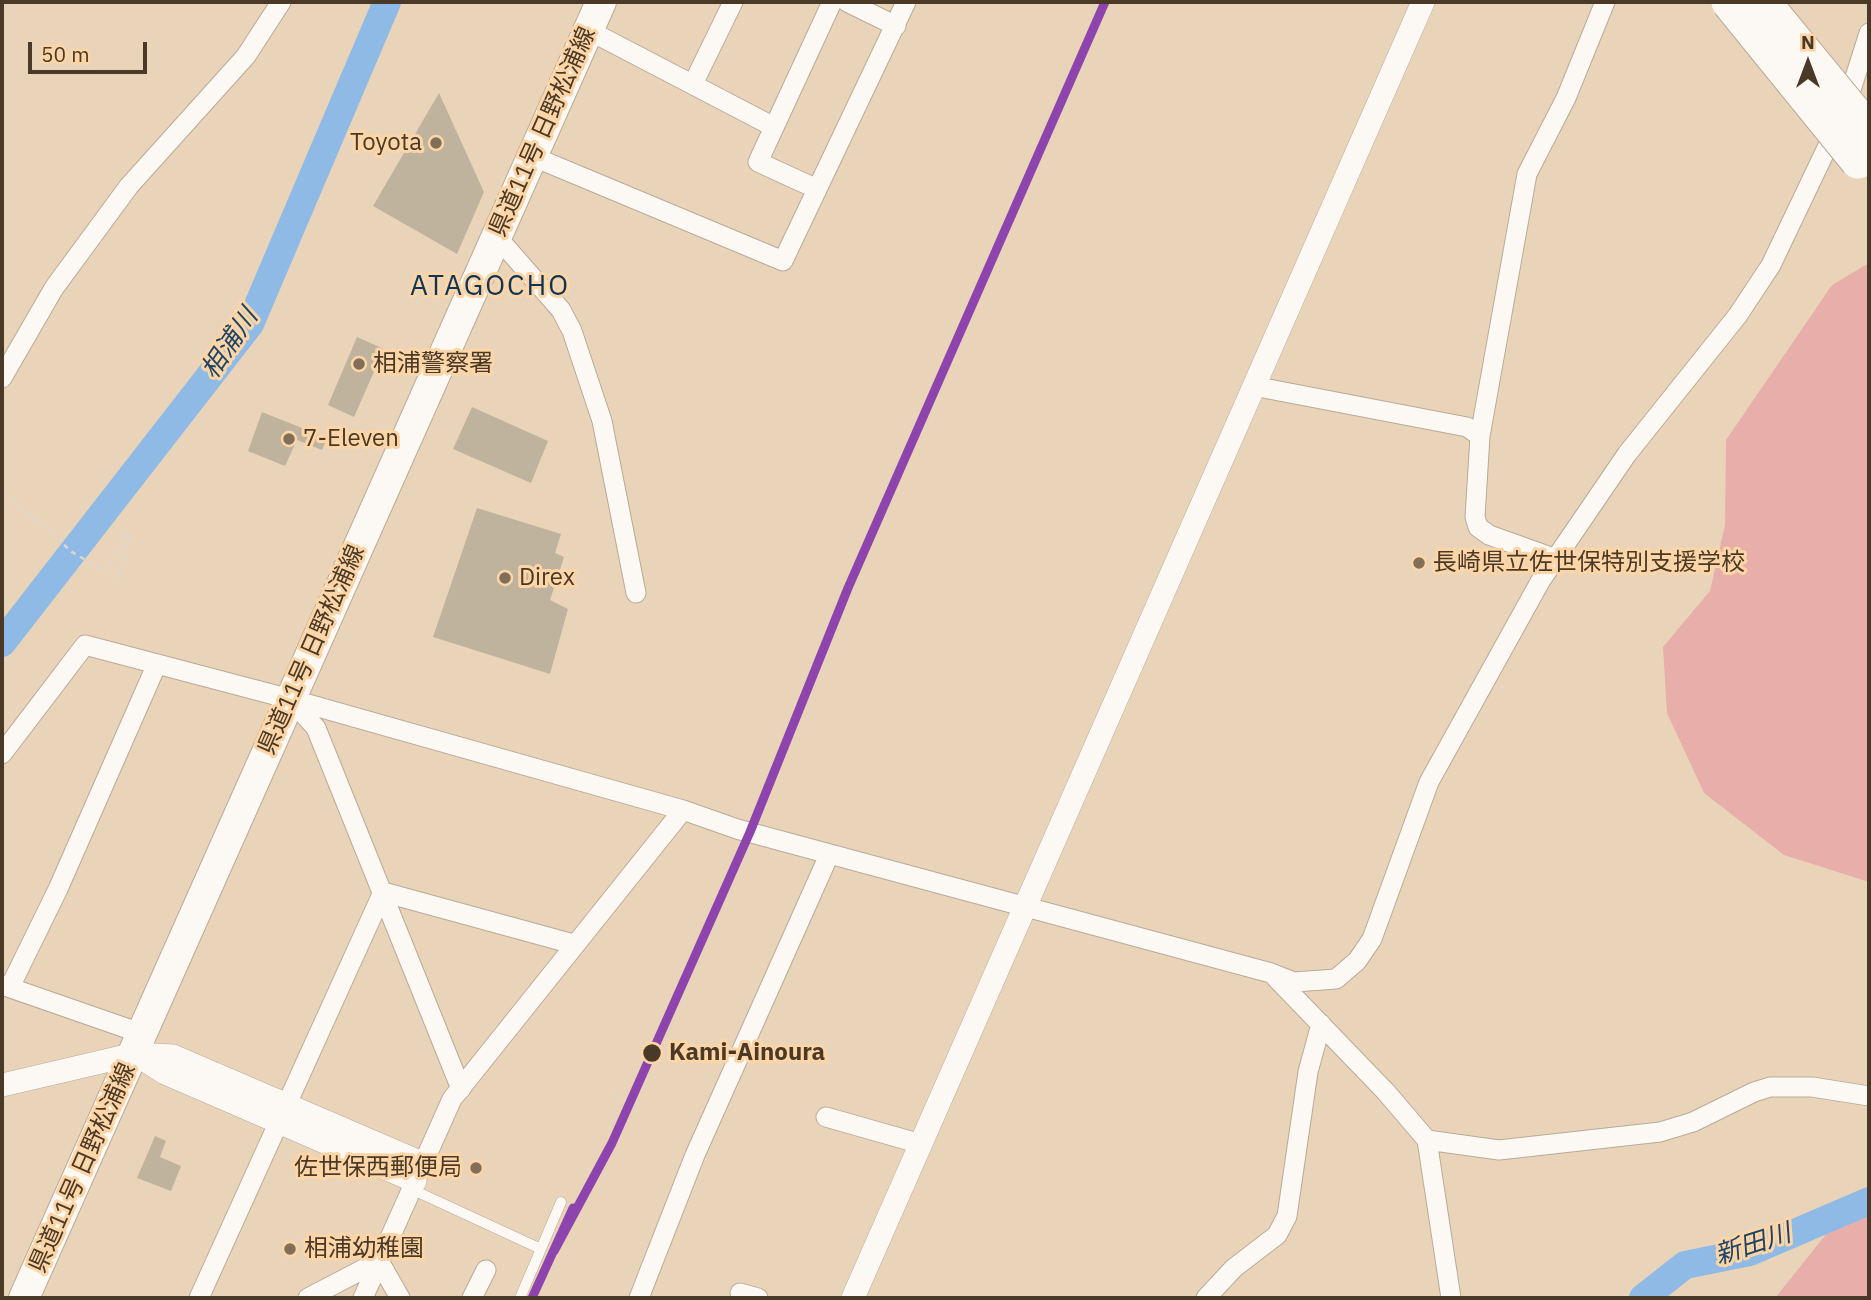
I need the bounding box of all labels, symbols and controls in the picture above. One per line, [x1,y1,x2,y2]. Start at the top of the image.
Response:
street label: 県道11号 日野松浦線 [484,23,602,241]
scale bar [32,28,150,72]
north arrow [1773,28,1843,98]
text: N [1801,30,1815,54]
text: 50 m [41,40,90,68]
place label: Toyota [350,129,422,157]
marker: Toyota [428,135,444,151]
district label: ATAGOCHO [411,270,569,304]
water label: 相浦川 [195,303,265,385]
place label: 相浦警察署 [373,350,493,378]
marker: 相浦警察署 [351,356,367,372]
place label: 7-Eleven [303,425,399,453]
marker: 7-Eleven [281,431,297,447]
street label: 県道11号 日野松浦線 [253,541,371,759]
place label: 長崎県立佐世保特別支援学校 [1433,549,1745,577]
marker: 長崎県立佐世保特別支援学校 [1411,555,1427,571]
place label: Direx [519,564,575,592]
marker: Direx [497,570,513,586]
place label: Kami-Ainoura [669,1039,825,1067]
marker: Kami-Ainoura [641,1042,663,1064]
street label: 県道11号 日野松浦線 [24,1059,142,1277]
place label: 佐世保西郵便局 [294,1154,462,1182]
marker: 佐世保西郵便局 [468,1160,484,1176]
water label: 新田川 [1711,1218,1795,1272]
place label: 相浦幼稚園 [304,1235,424,1263]
marker: 相浦幼稚園 [282,1241,298,1257]

